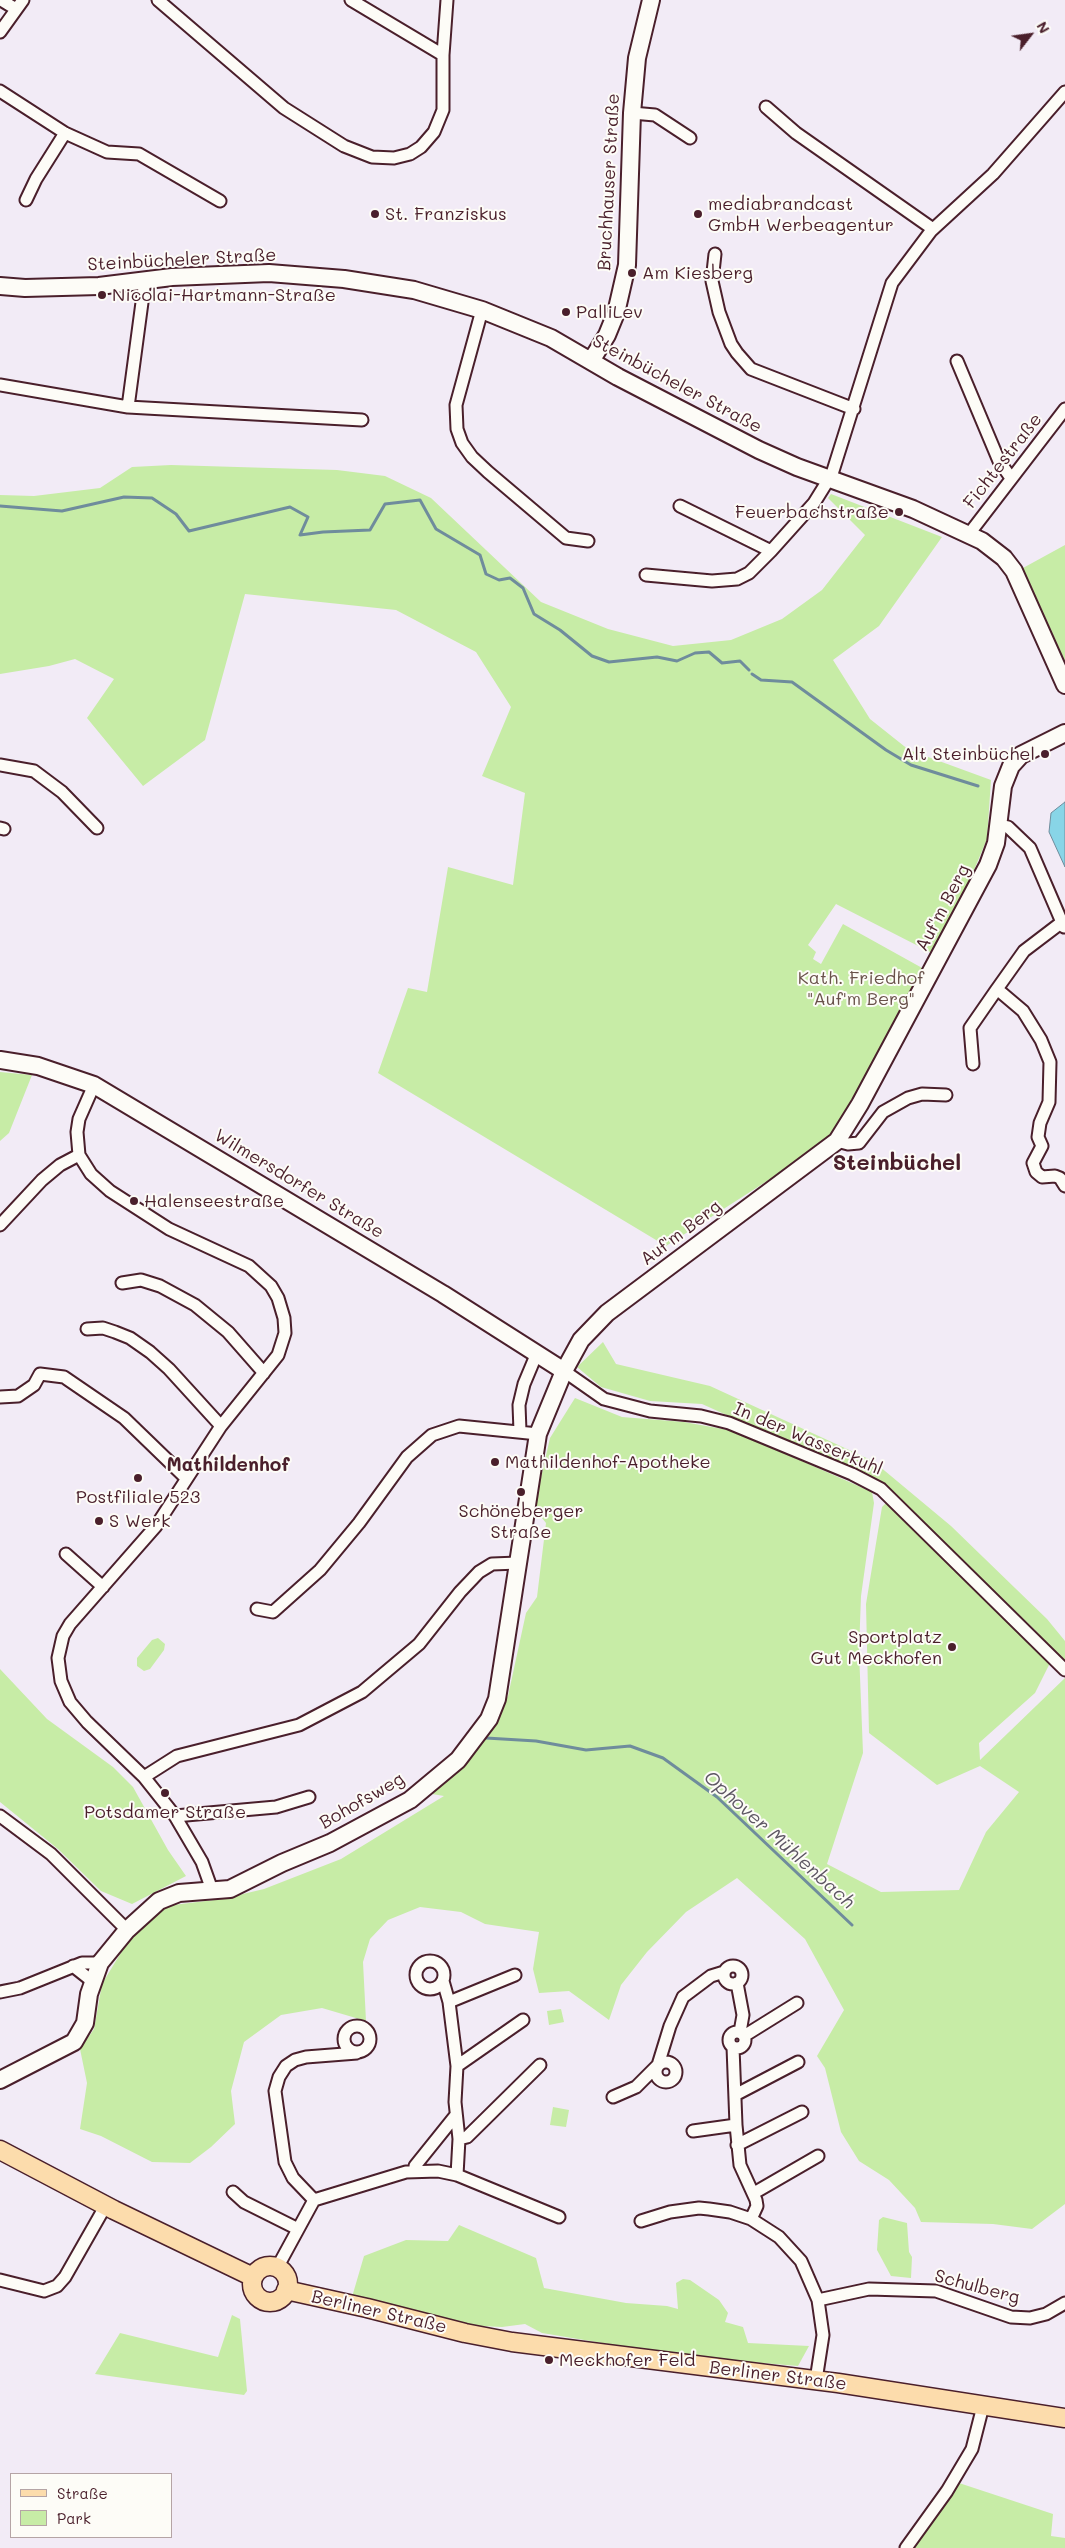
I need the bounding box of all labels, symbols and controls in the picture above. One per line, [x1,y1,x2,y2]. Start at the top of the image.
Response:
north arrow [1005,10,1055,60]
text: N [1033,18,1054,37]
street label: Bruchhauser Straße [594,93,624,271]
place label: mediabrandcast GmbH Werbeagentur [708,193,894,235]
place label: St. Franziskus [385,203,507,225]
marker: St. Franziskus [369,208,381,220]
marker: mediabrandcast GmbH Werbeagentur [692,208,704,220]
street label: Steinbücheler Straße [87,244,277,276]
place label: Am Kiesberg [642,262,753,284]
marker: Am Kiesberg [626,267,638,279]
place label: Nicolai-Hartmann-Straße [112,284,336,306]
marker: Nicolai-Hartmann-Straße [96,289,108,301]
place label: PalliLev [576,301,643,323]
marker: PalliLev [560,306,572,318]
street label: Steinbücheler Straße [588,330,766,438]
street label: Fichtestraße [959,409,1047,513]
place label: Feuerbachstraße [735,501,889,523]
marker: Feuerbachstraße [893,506,905,518]
place label: Alt Steinbüchel [902,743,1035,765]
marker: Alt Steinbüchel [1039,748,1051,760]
street label: Auf'm Berg [911,861,975,955]
park label: Kath. Friedhof "Auf'm Berg" [798,967,924,1010]
street label: Wilmersdorfer Straße [210,1125,388,1243]
district label: Steinbüchel [833,1150,961,1176]
place label: Halenseestraße [144,1190,284,1212]
marker: Halenseestraße [128,1195,140,1207]
street label: Auf'm Berg [636,1196,726,1270]
street label: In der Wasserkuhl [730,1398,886,1480]
place label: Mathildenhof-Apotheke [505,1451,711,1473]
district label: Mathildenhof [166,1454,290,1476]
marker: Mathildenhof-Apotheke [489,1456,501,1468]
marker: Postfiliale 523 [132,1472,144,1484]
place label: Postfiliale 523 [76,1486,200,1508]
marker: Schöneberger Straße [515,1486,527,1498]
place label: Schöneberger Straße [459,1500,583,1542]
place label: S Werk [109,1510,170,1532]
marker: S Werk [93,1515,105,1527]
place label: Sportplatz Gut Meckhofen [811,1626,942,1668]
marker: Sportplatz Gut Meckhofen [946,1641,958,1653]
water label: Ophover Mühlenbach [699,1766,859,1914]
street label: Bohofsweg [316,1768,408,1834]
marker: Potsdamer Straße [159,1787,171,1799]
place label: Potsdamer Straße [84,1801,246,1823]
street label: Schulberg [932,2265,1022,2309]
street label: Berliner Straße [309,2286,449,2338]
place label: Meckhofer Feld [559,2349,696,2371]
marker: Meckhofer Feld [543,2354,555,2366]
street label: Berliner Straße [708,2357,848,2395]
legend [10,2473,172,2538]
text: Straße [57,2483,108,2503]
text: Park [57,2508,91,2528]

